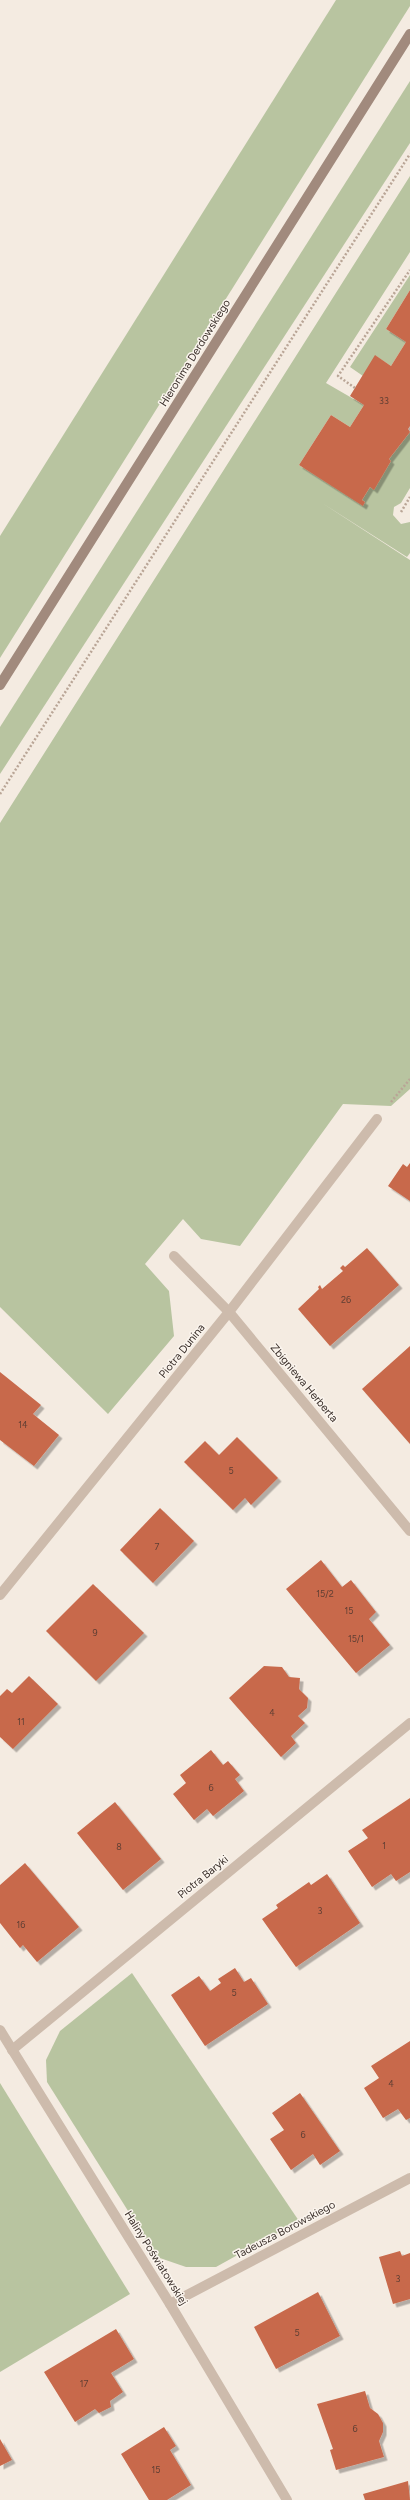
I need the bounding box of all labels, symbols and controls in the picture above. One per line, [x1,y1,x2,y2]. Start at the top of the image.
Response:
street label: Hieronima Derdowskiego [157,297,233,409]
house number: 33 [379,395,389,406]
house number: 26 [341,1294,351,1305]
street label: Piotra Dunina [156,1321,208,1381]
street label: Zbigniewa Herberta [268,1341,340,1425]
house number: 14 [18,1419,28,1430]
house number: 5 [228,1465,234,1476]
house number: 7 [155,1541,160,1552]
house number: 15/2 [316,1588,334,1599]
house number: 15 [345,1605,353,1616]
house number: 9 [92,1627,98,1638]
house number: 15/1 [348,1633,364,1644]
house number: 4 [269,1707,275,1718]
house number: 11 [17,1716,25,1727]
house number: 6 [208,1782,214,1793]
house number: 1 [382,1840,386,1851]
house number: 8 [116,1841,122,1852]
street label: Piotra Baryki [175,1853,231,1901]
house number: 3 [318,1905,323,1916]
house number: 16 [17,1919,25,1930]
house number: 5 [231,1987,237,1998]
house number: 4 [388,2078,394,2089]
house number: 6 [300,2129,306,2140]
street label: Tadeusza Borowskiego [233,2198,337,2262]
street label: Haliny Poświatowskiej [122,2208,190,2308]
house number: 3 [396,2273,401,2284]
house number: 5 [294,2327,300,2338]
house number: 17 [80,2378,88,2389]
house number: 6 [352,2423,358,2434]
house number: 15 [152,2464,160,2475]

